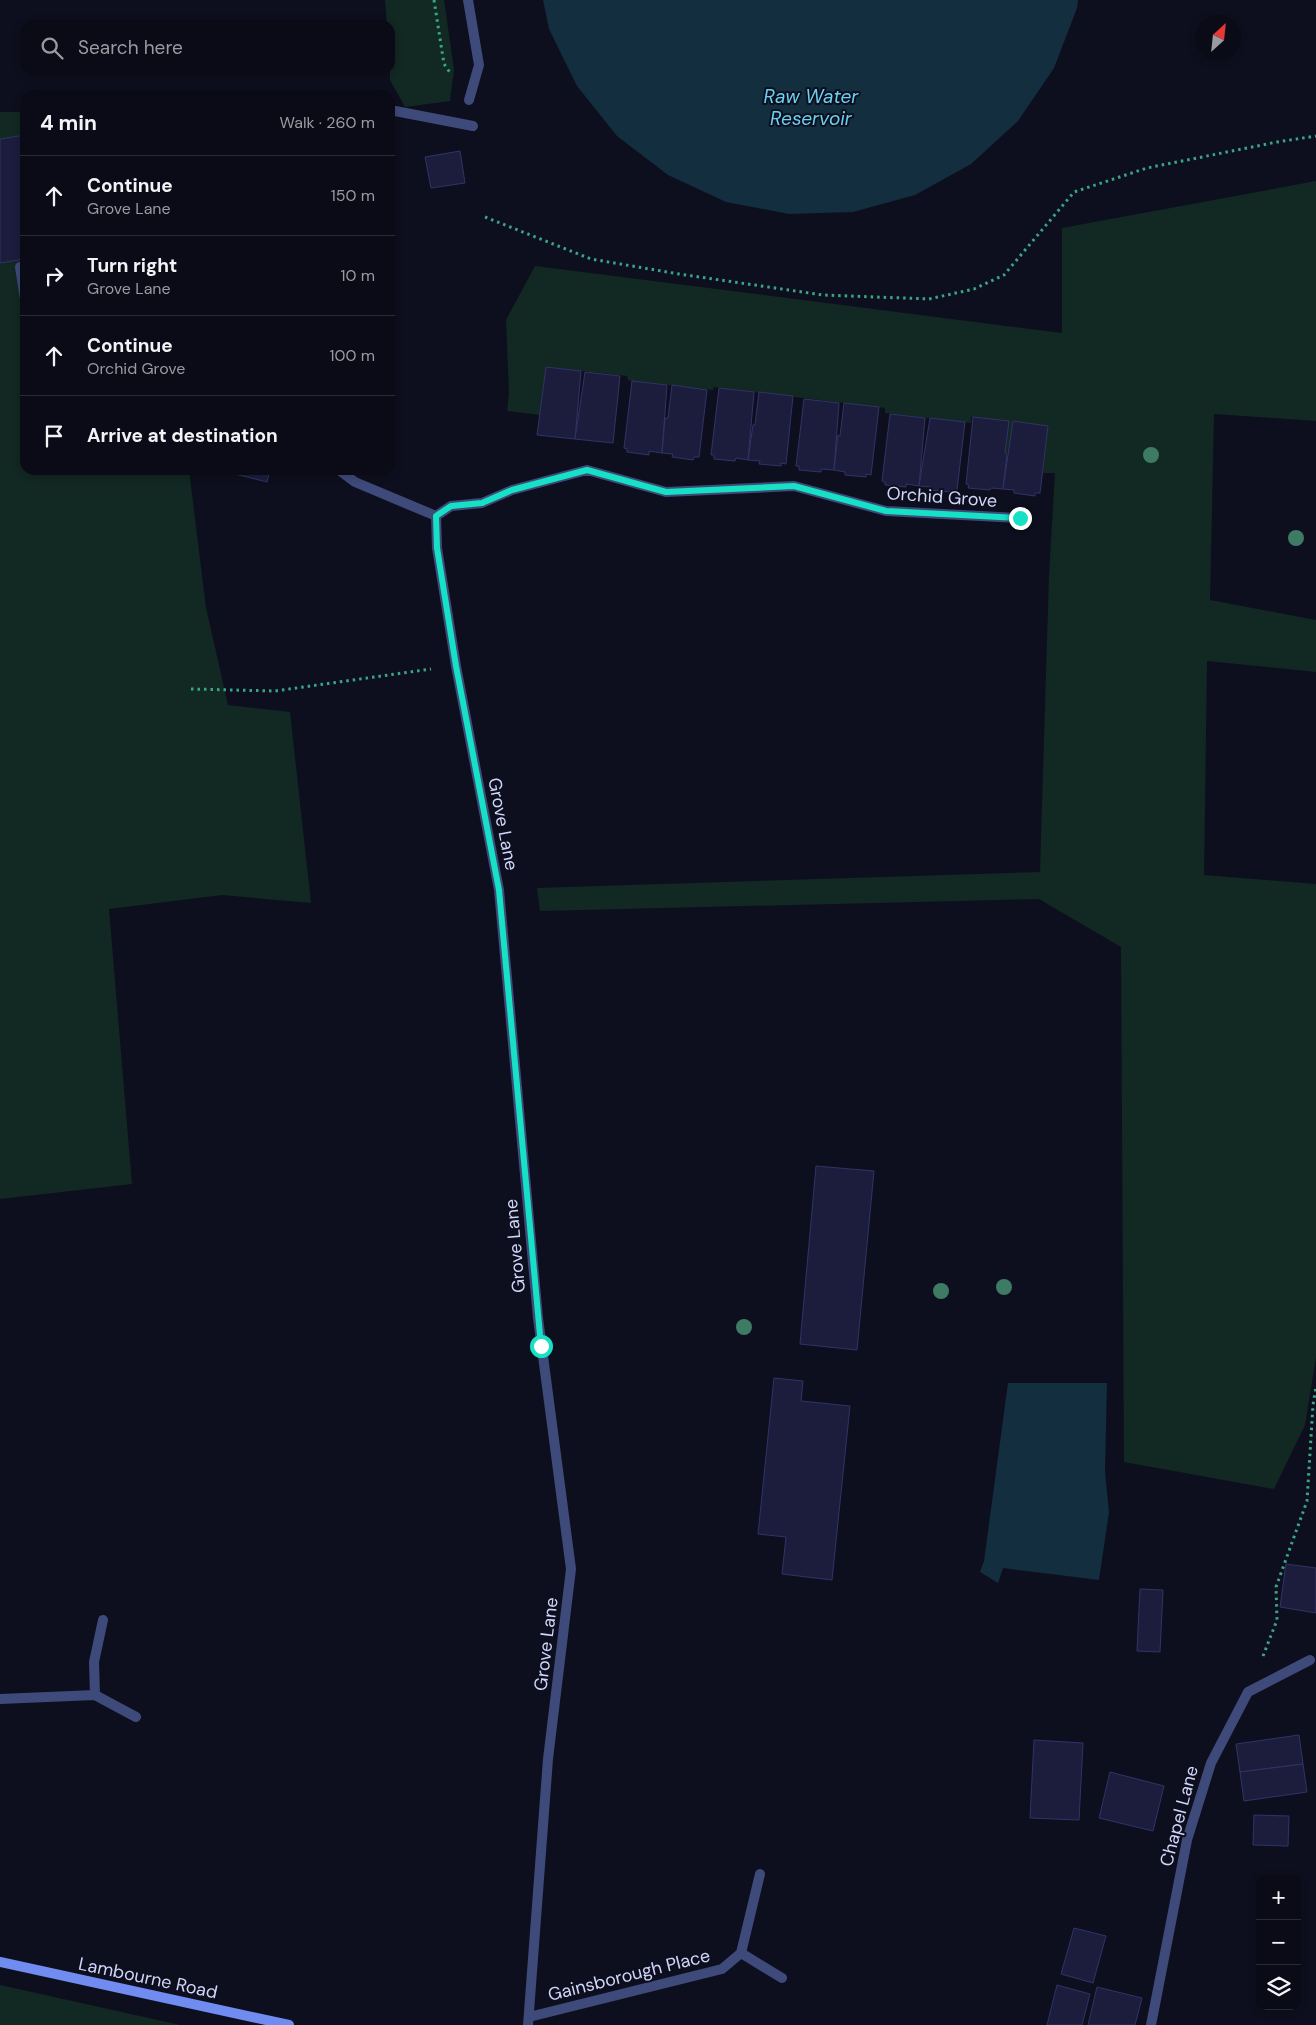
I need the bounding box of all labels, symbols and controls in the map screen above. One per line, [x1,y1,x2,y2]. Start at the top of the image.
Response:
north arrow [1196,15,1241,60]
search box [20,20,395,75]
icon: search [38,34,66,62]
text: Search here [78,35,183,60]
water label: Raw Water Reservoir [764,84,859,131]
text: 4 min [40,109,97,137]
text: Walk · 260 m [280,112,375,133]
text: Continue [87,173,173,198]
icon: ahead [40,182,68,210]
text: 150 m [331,185,375,206]
text: Grove Lane [87,198,171,219]
text: Turn right [87,253,177,278]
icon: right [40,262,68,290]
text: 10 m [341,265,375,286]
text: Grove Lane [87,278,171,299]
text: Continue [87,333,173,358]
icon: ahead [40,342,68,370]
text: 100 m [330,345,375,366]
text: Orchid Grove [87,358,185,379]
icon: arrive [40,422,68,450]
text: Arrive at destination [87,423,278,448]
street label: Orchid Grove [886,481,998,513]
route end [1009,507,1032,530]
street label: Grove Lane [482,776,524,872]
street label: Grove Lane [499,1198,531,1294]
route start [530,1335,553,1358]
street label: Grove Lane [528,1596,564,1692]
street label: Chapel Lane [1154,1763,1204,1869]
map controls [1256,1875,1301,2010]
button: + [1256,1875,1301,1920]
button: − [1256,1920,1301,1965]
street label: Gainsborough Place [545,1943,713,2007]
street label: Lambourne Road [76,1952,220,2004]
button: layers [1256,1965,1301,2010]

